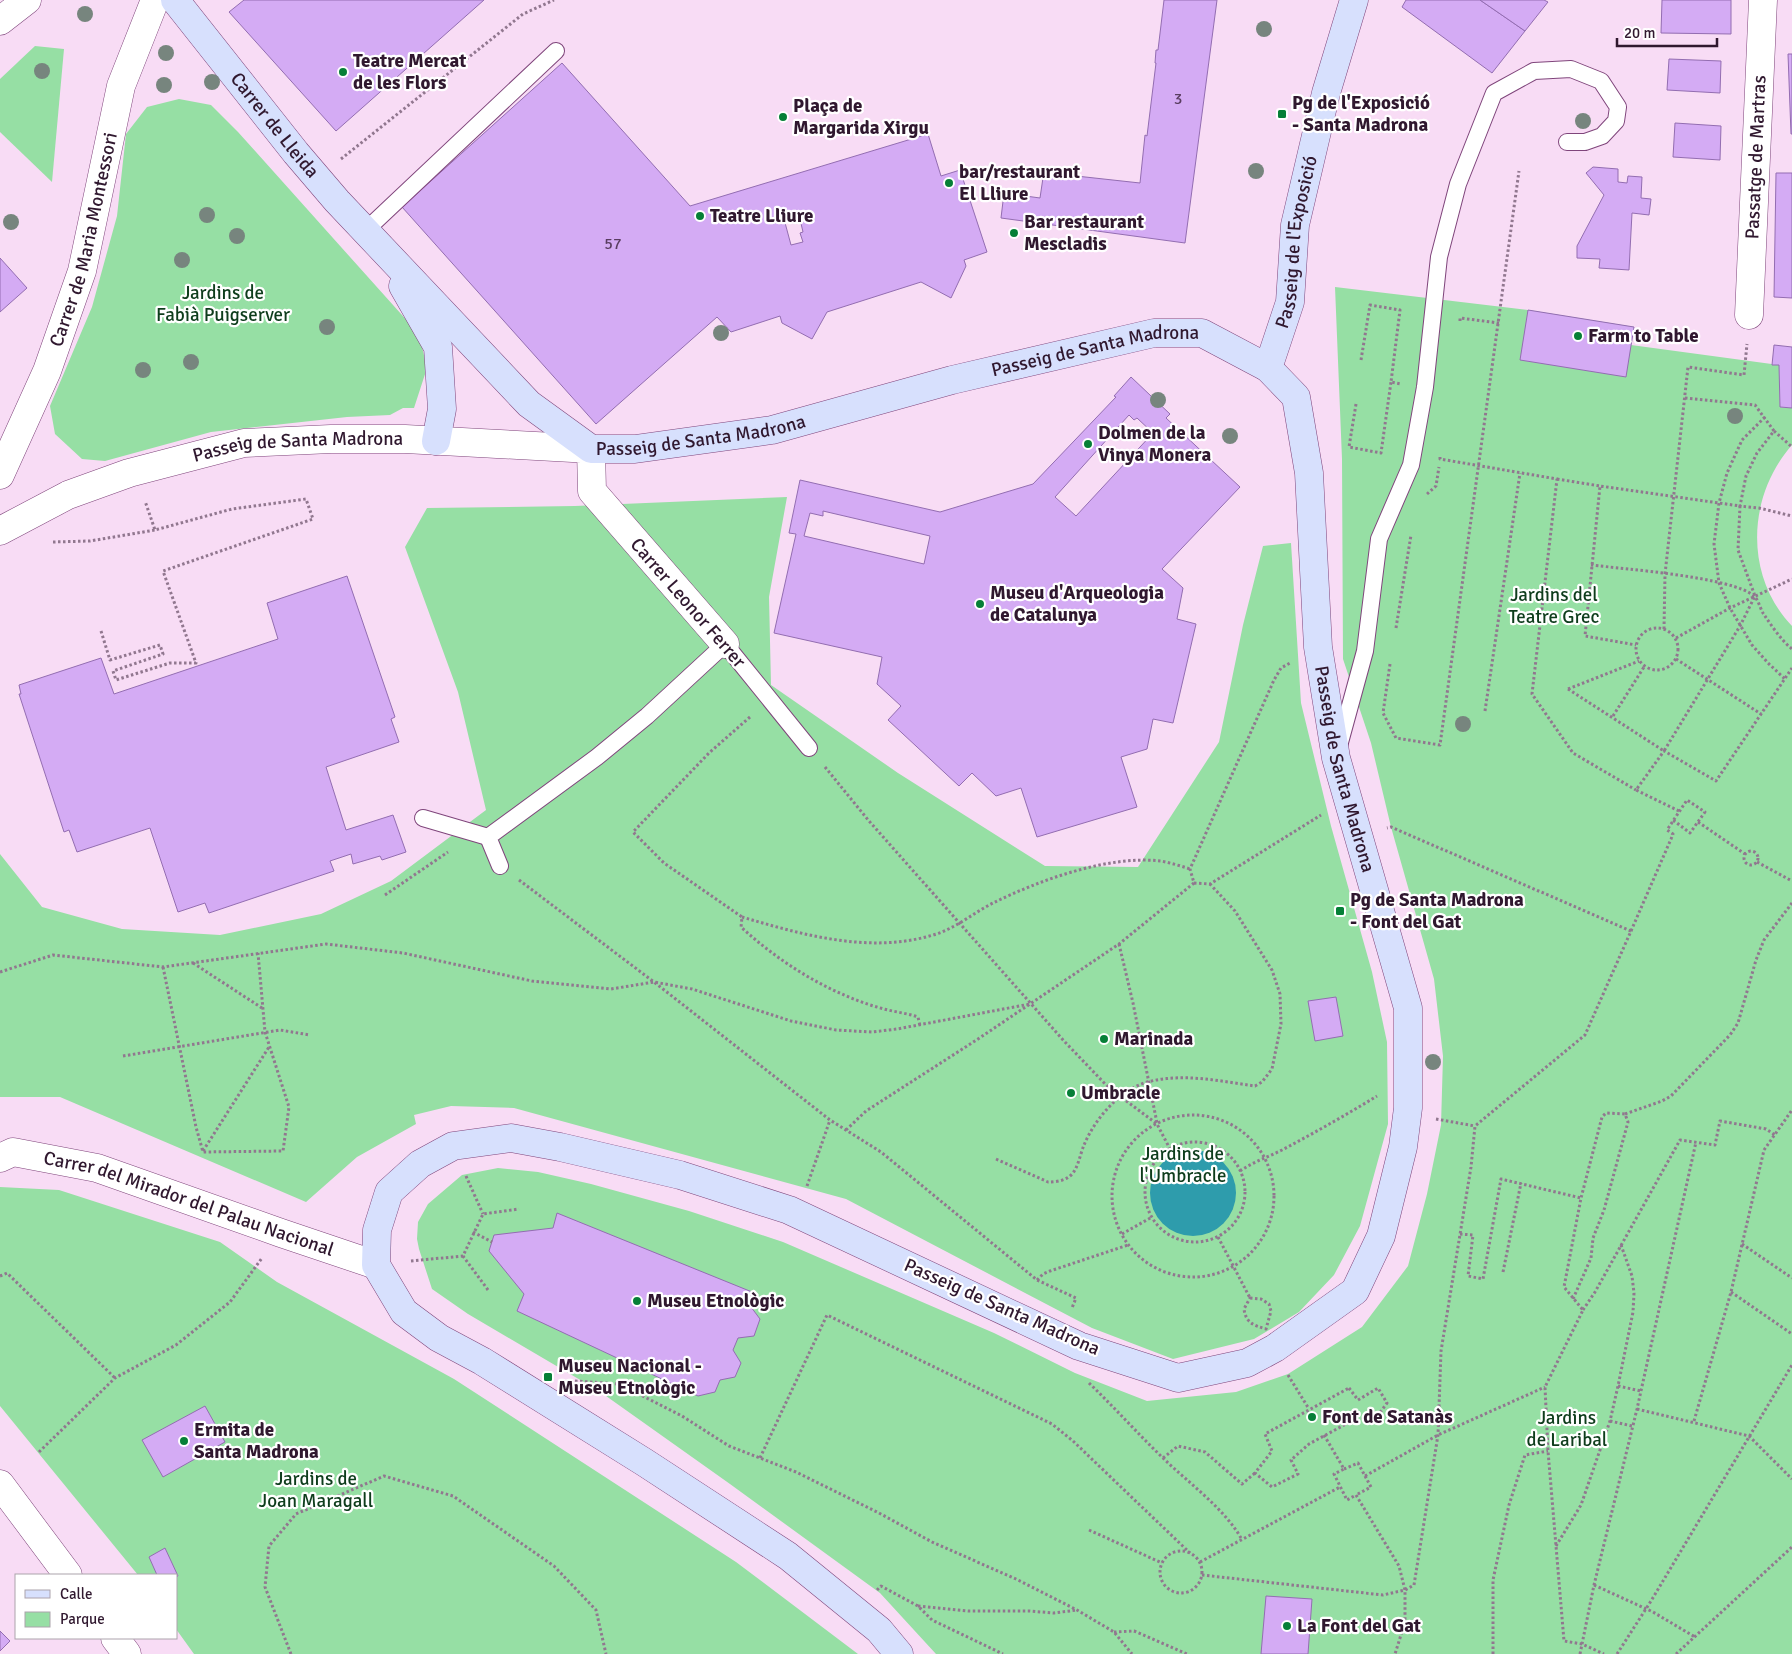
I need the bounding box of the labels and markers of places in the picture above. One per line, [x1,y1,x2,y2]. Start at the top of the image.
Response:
place label: Teatre Mercat de les Flors [353,49,466,95]
marker: Teatre Mercat de les Flors [337,66,349,78]
place label: Pg de l'Exposició - Santa Madrona [1292,91,1430,137]
place label: Plaça de Margarida Xirgu [793,94,929,140]
marker: Pg de l'Exposició - Santa Madrona [1276,108,1288,120]
marker: Plaça de Margarida Xirgu [777,111,789,123]
place label: bar/restaurant El Lliure [959,160,1080,206]
marker: bar/restaurant El Lliure [943,177,955,189]
place label: Teatre Lliure [710,204,814,228]
marker: Teatre Lliure [694,210,706,222]
place label: Bar restaurant Mescladis [1024,210,1144,256]
marker: Bar restaurant Mescladis [1008,227,1020,239]
place label: Farm to Table [1588,324,1699,348]
marker: Farm to Table [1572,330,1584,342]
place label: Dolmen de la Vinya Monera [1098,421,1211,467]
marker: Dolmen de la Vinya Monera [1082,438,1094,450]
place label: Museu d'Arqueologia de Catalunya [990,581,1164,627]
marker: Museu d'Arqueologia de Catalunya [974,598,986,610]
place label: Pg de Santa Madrona - Font del Gat [1350,888,1524,934]
marker: Pg de Santa Madrona - Font del Gat [1334,905,1346,917]
place label: Marinada [1114,1027,1193,1051]
marker: Marinada [1098,1033,1110,1045]
place label: Umbracle [1081,1081,1161,1105]
marker: Umbracle [1065,1087,1077,1099]
place label: Museu Etnològic [647,1289,784,1313]
marker: Museu Etnològic [631,1295,643,1307]
place label: Museu Nacional - Museu Etnològic [558,1354,702,1400]
marker: Museu Nacional - Museu Etnològic [542,1371,554,1383]
place label: Font de Satanàs [1322,1405,1453,1429]
marker: Font de Satanàs [1306,1411,1318,1423]
place label: Ermita de Santa Madrona [194,1418,319,1464]
marker: Ermita de Santa Madrona [178,1435,190,1447]
place label: La Font del Gat [1297,1614,1421,1638]
marker: La Font del Gat [1281,1620,1293,1632]

